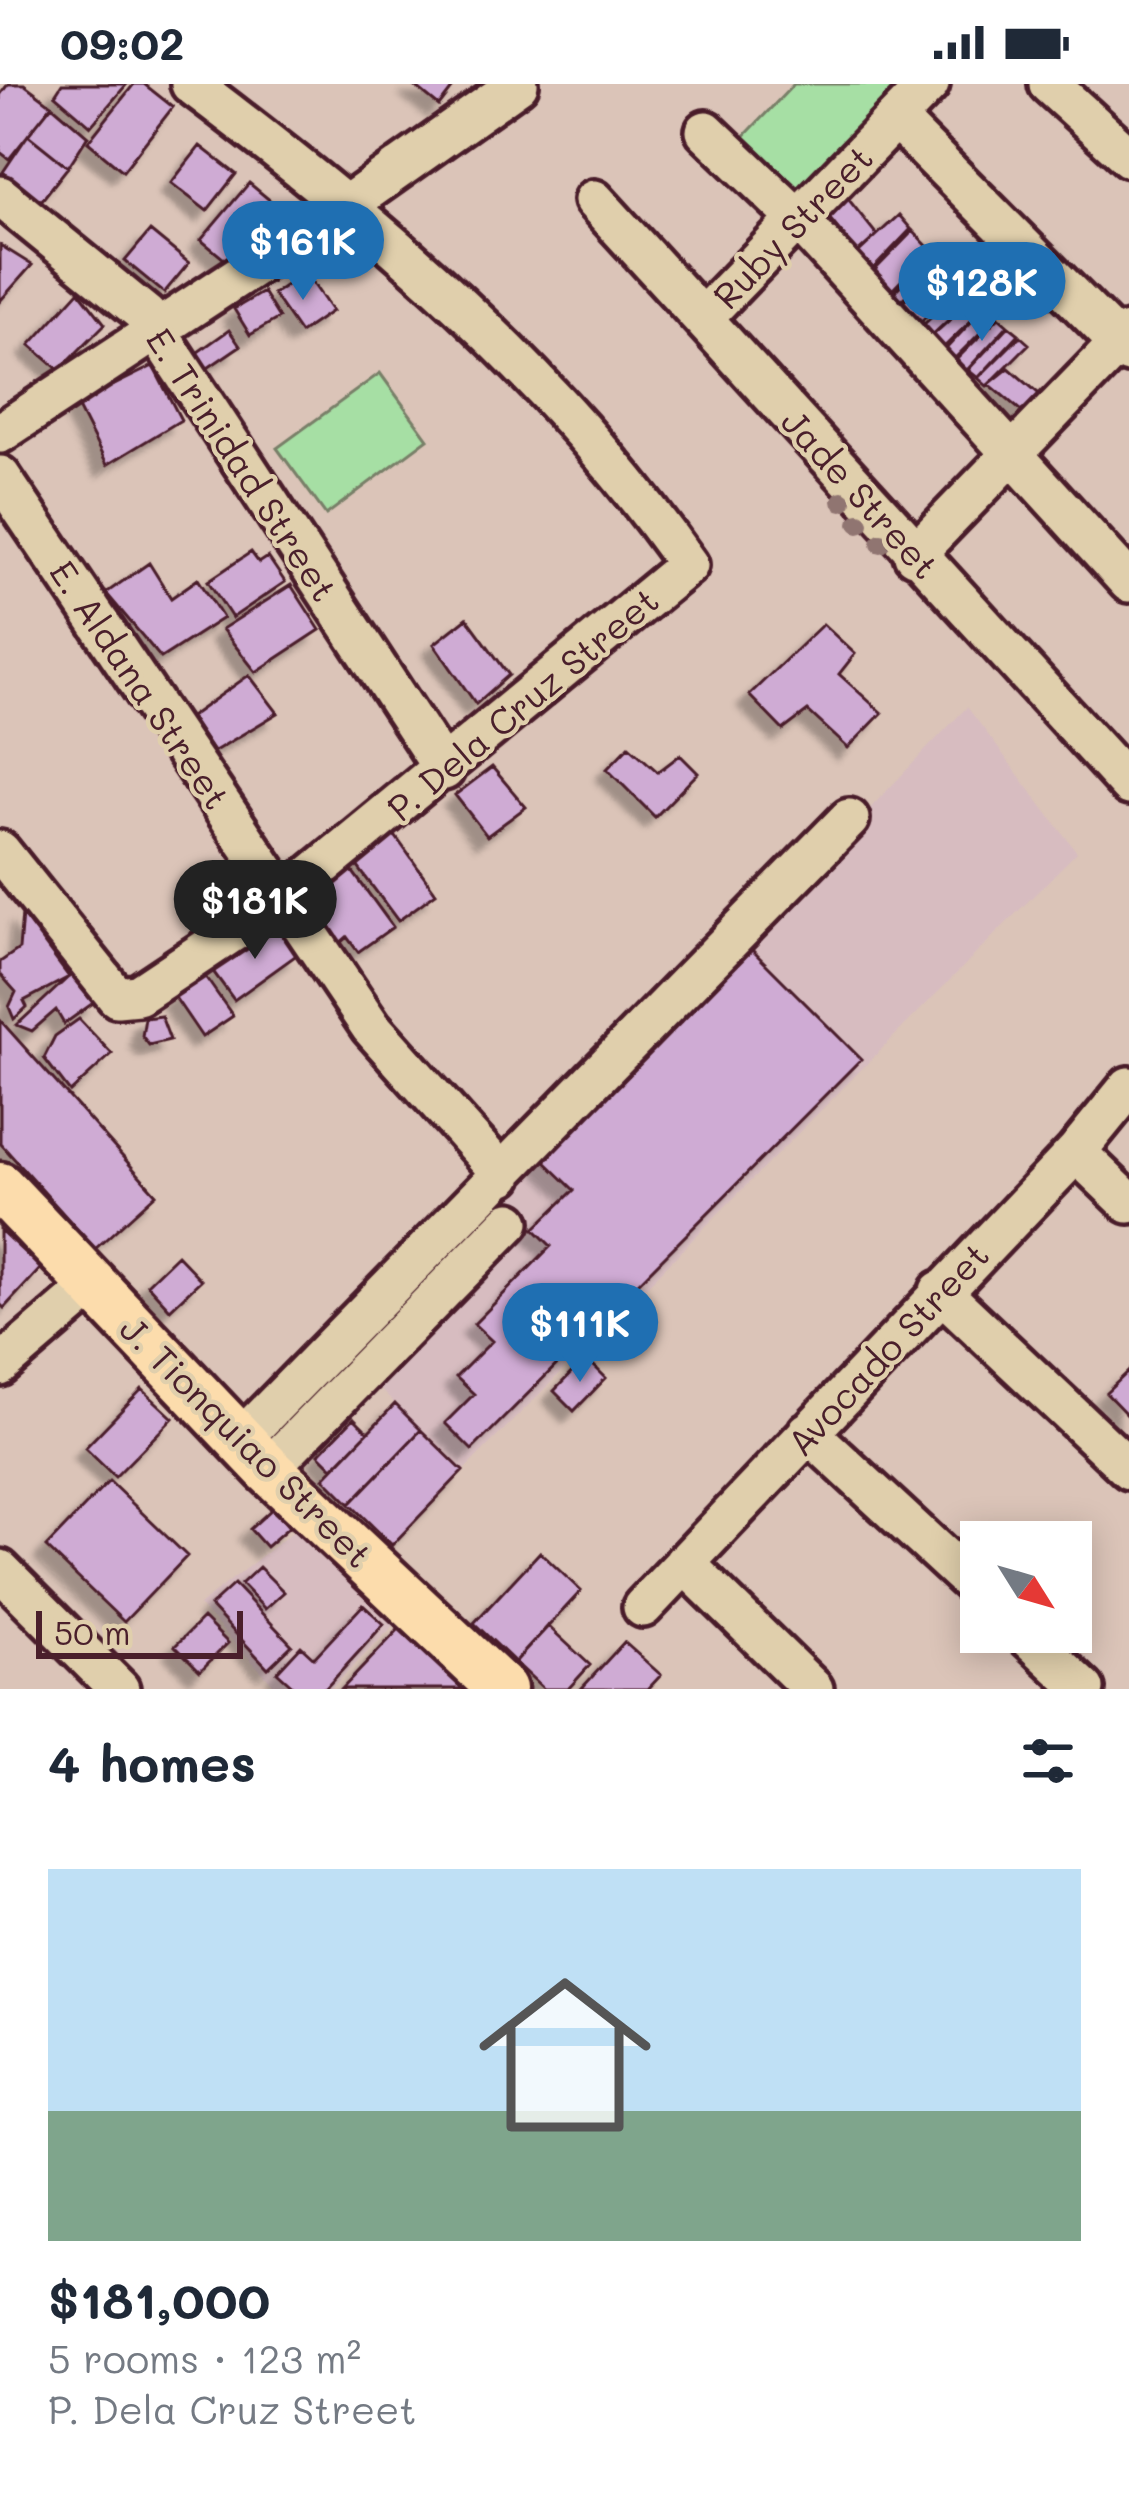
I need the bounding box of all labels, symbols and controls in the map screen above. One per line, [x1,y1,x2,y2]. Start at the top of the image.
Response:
text: 09:02 [60,13,184,71]
street label: Ruby Street [702,134,883,319]
pin: $161K [219,201,387,303]
text: $161K [249,214,357,265]
pin: $128K [898,242,1066,344]
text: $128K [925,255,1039,306]
street label: E. Trinidad Street [137,318,349,610]
street label: Jade Street [772,398,950,588]
street label: E. Aldana Street [40,550,242,818]
street label: P. Dela Cruz Street [377,576,667,830]
pin: $181K [171,860,339,962]
text: $181K [201,873,309,924]
street label: Avocado Street [776,1231,998,1465]
pin: $111K [496,1283,664,1385]
text: $111K [529,1296,631,1347]
street label: J. Tionquiao Street [111,1305,383,1577]
north arrow [960,1521,1092,1653]
map controls [960,1521,1092,1653]
scale bar [36,1605,243,1658]
text: 50 m [54,1610,130,1653]
text: 4 homes [48,1728,256,1795]
icon: filters [1015,1728,1081,1794]
icon: home [457,1947,673,2163]
text: $181,000 [48,2265,270,2332]
text: 5 rooms · 123 m² [48,2332,361,2383]
text: P. Dela Cruz Street [48,2383,417,2434]

